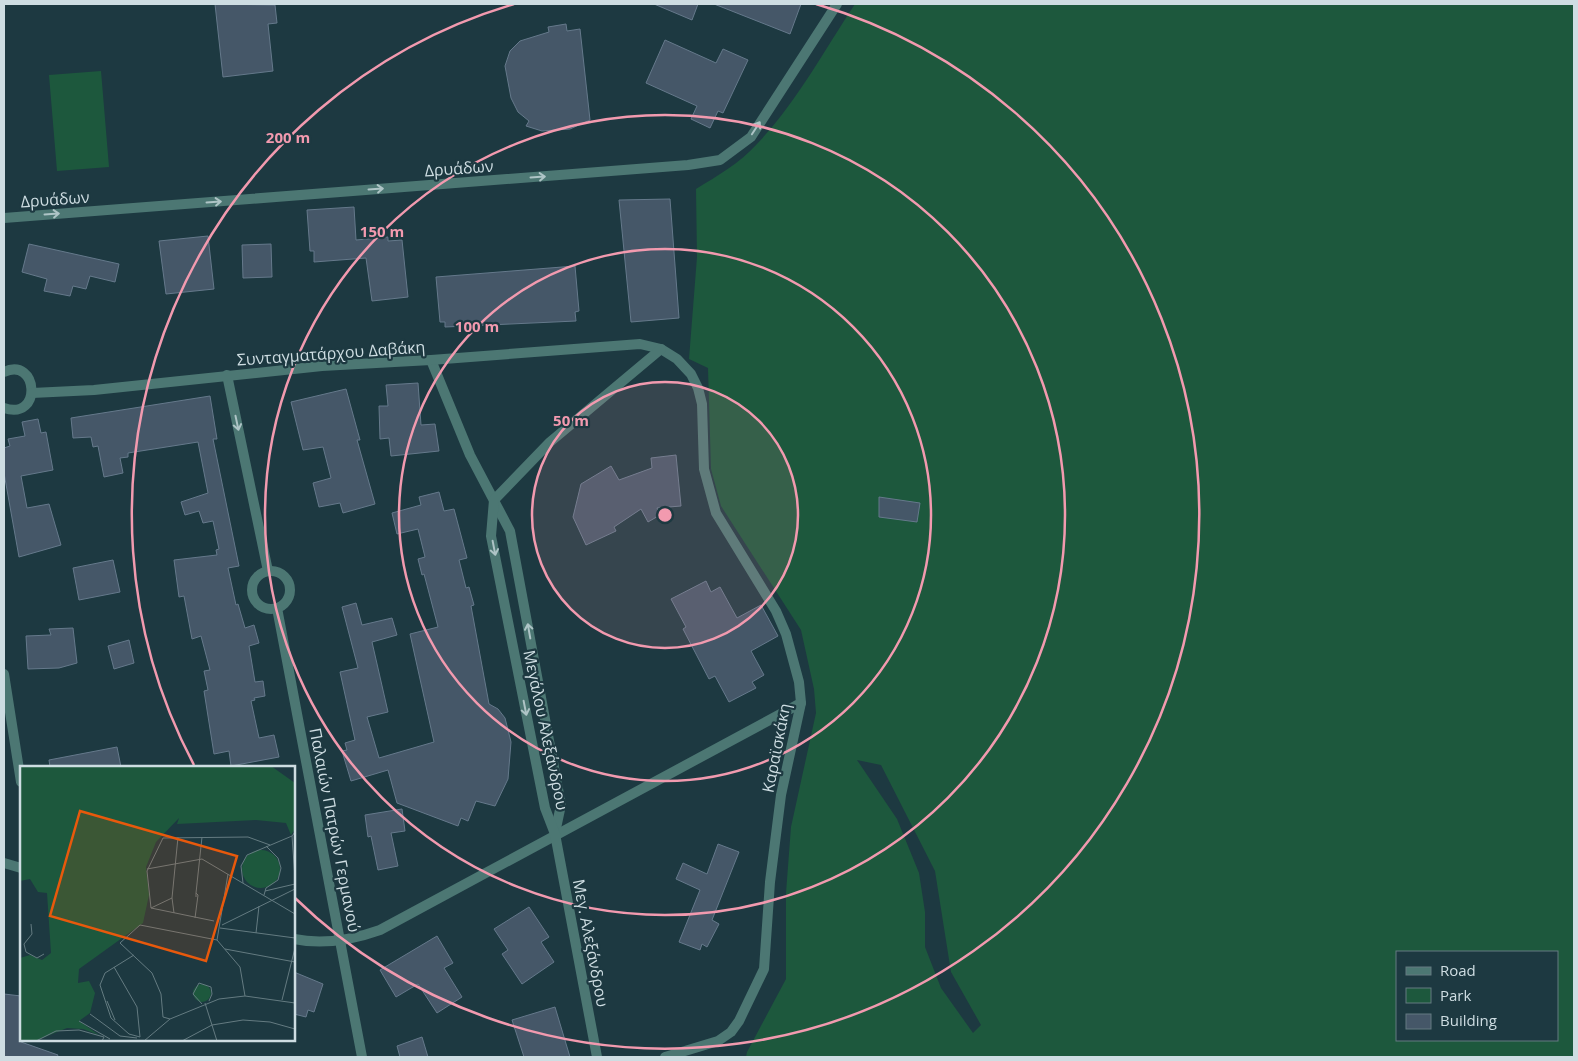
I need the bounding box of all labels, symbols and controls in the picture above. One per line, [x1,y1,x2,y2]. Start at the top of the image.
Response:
one-way arrow [752,122,762,136]
text: 200 m [266,127,310,147]
street label: Δρυάδων [424,155,495,181]
one-way arrow [530,172,546,181]
one-way arrow [368,185,384,194]
street label: Δρυάδων [20,186,91,212]
one-way arrow [206,197,222,207]
one-way arrow [44,210,60,219]
text: 150 m [360,221,404,241]
text: 100 m [455,316,499,336]
street label: Συνταγματάρχου Δαβάκη [236,335,426,371]
text: 50 m [553,410,589,430]
one-way arrow [233,415,243,431]
centre of rings [656,506,674,524]
one-way arrow [489,540,499,556]
one-way arrow [524,623,533,639]
street label: Μεγάλου Αλεξάνδρου [518,648,574,812]
one-way arrow [521,699,530,715]
street label: Καραϊσκάκη [757,701,795,795]
street label: Παλαιών Πατρών Γερμανού [304,726,366,934]
inset map [20,766,295,1041]
street label: Μεγ. Αλεξάνδρου [568,877,614,1009]
legend [1396,951,1558,1041]
text: Road [1440,960,1476,980]
text: Park [1440,985,1471,1005]
text: Building [1440,1010,1497,1030]

